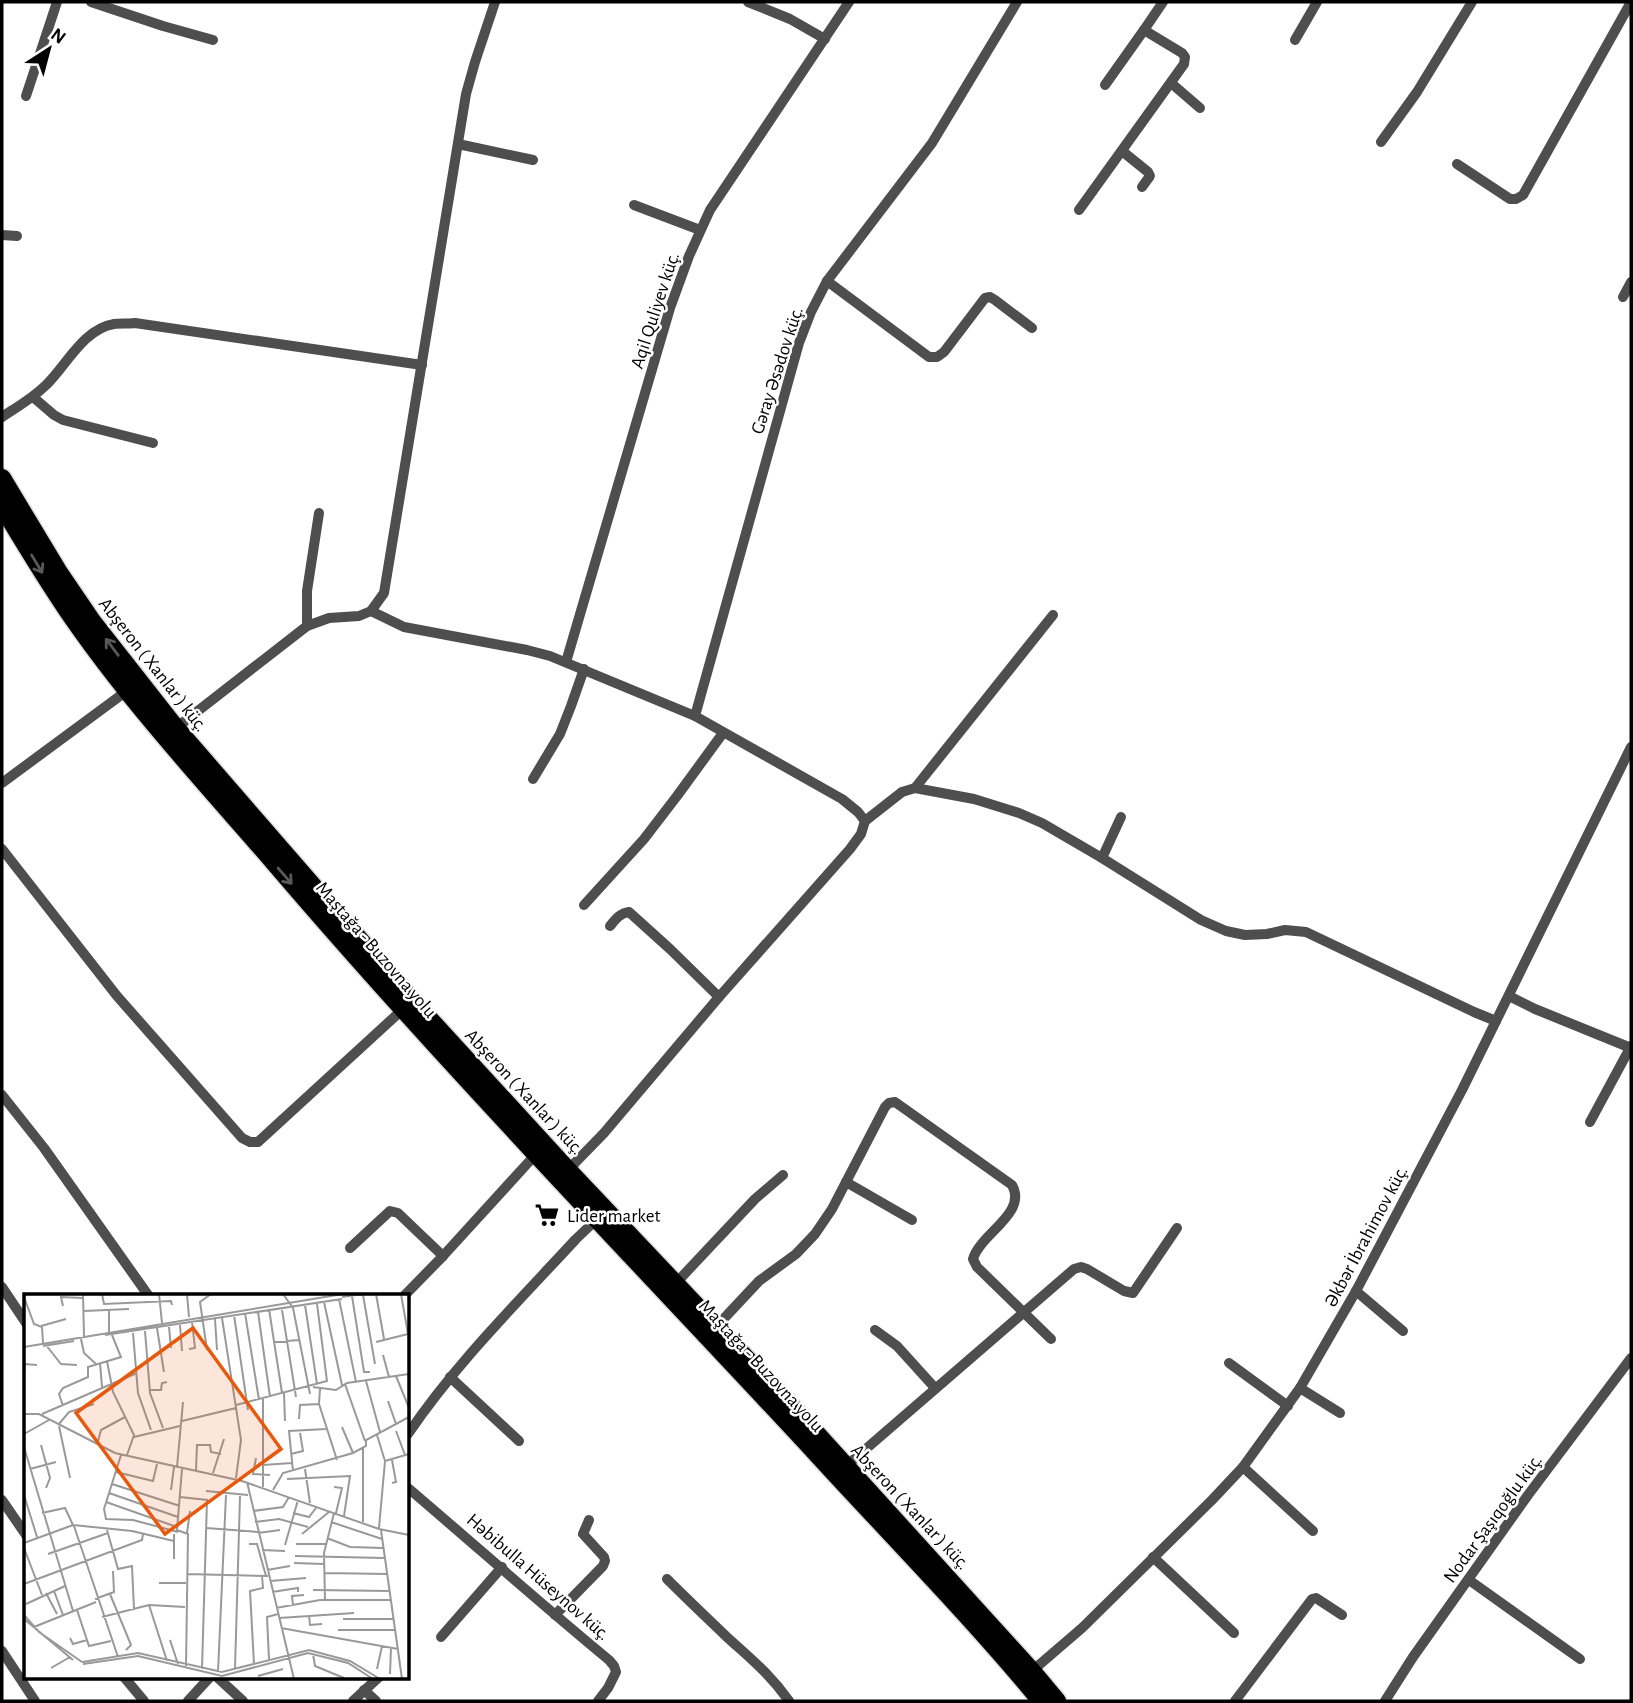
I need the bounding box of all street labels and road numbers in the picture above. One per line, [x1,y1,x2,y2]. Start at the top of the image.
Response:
street label: Aqil Quliyev küç. [628,250,683,371]
street label: Gəray Əsədov küç. [748,304,807,436]
street label: Abşeron ( Xanlar ) küç. [95,595,211,735]
street label: Maştağa - Buzovna yolu [312,878,440,1022]
street label: Abşeron ( Xanlar ) küç. [461,1026,587,1158]
street label: Əkbər İbrahimov küç. [1320,1163,1412,1310]
street label: Maştağa - Buzovna yolu [695,1296,827,1436]
street label: Abşeron ( Xanlar ) küç. [847,1441,973,1573]
street label: Nodar Şaşıqoğlu küç. [1440,1451,1546,1587]
street label: Həbibulla Hüseynov küç. [463,1510,613,1644]

